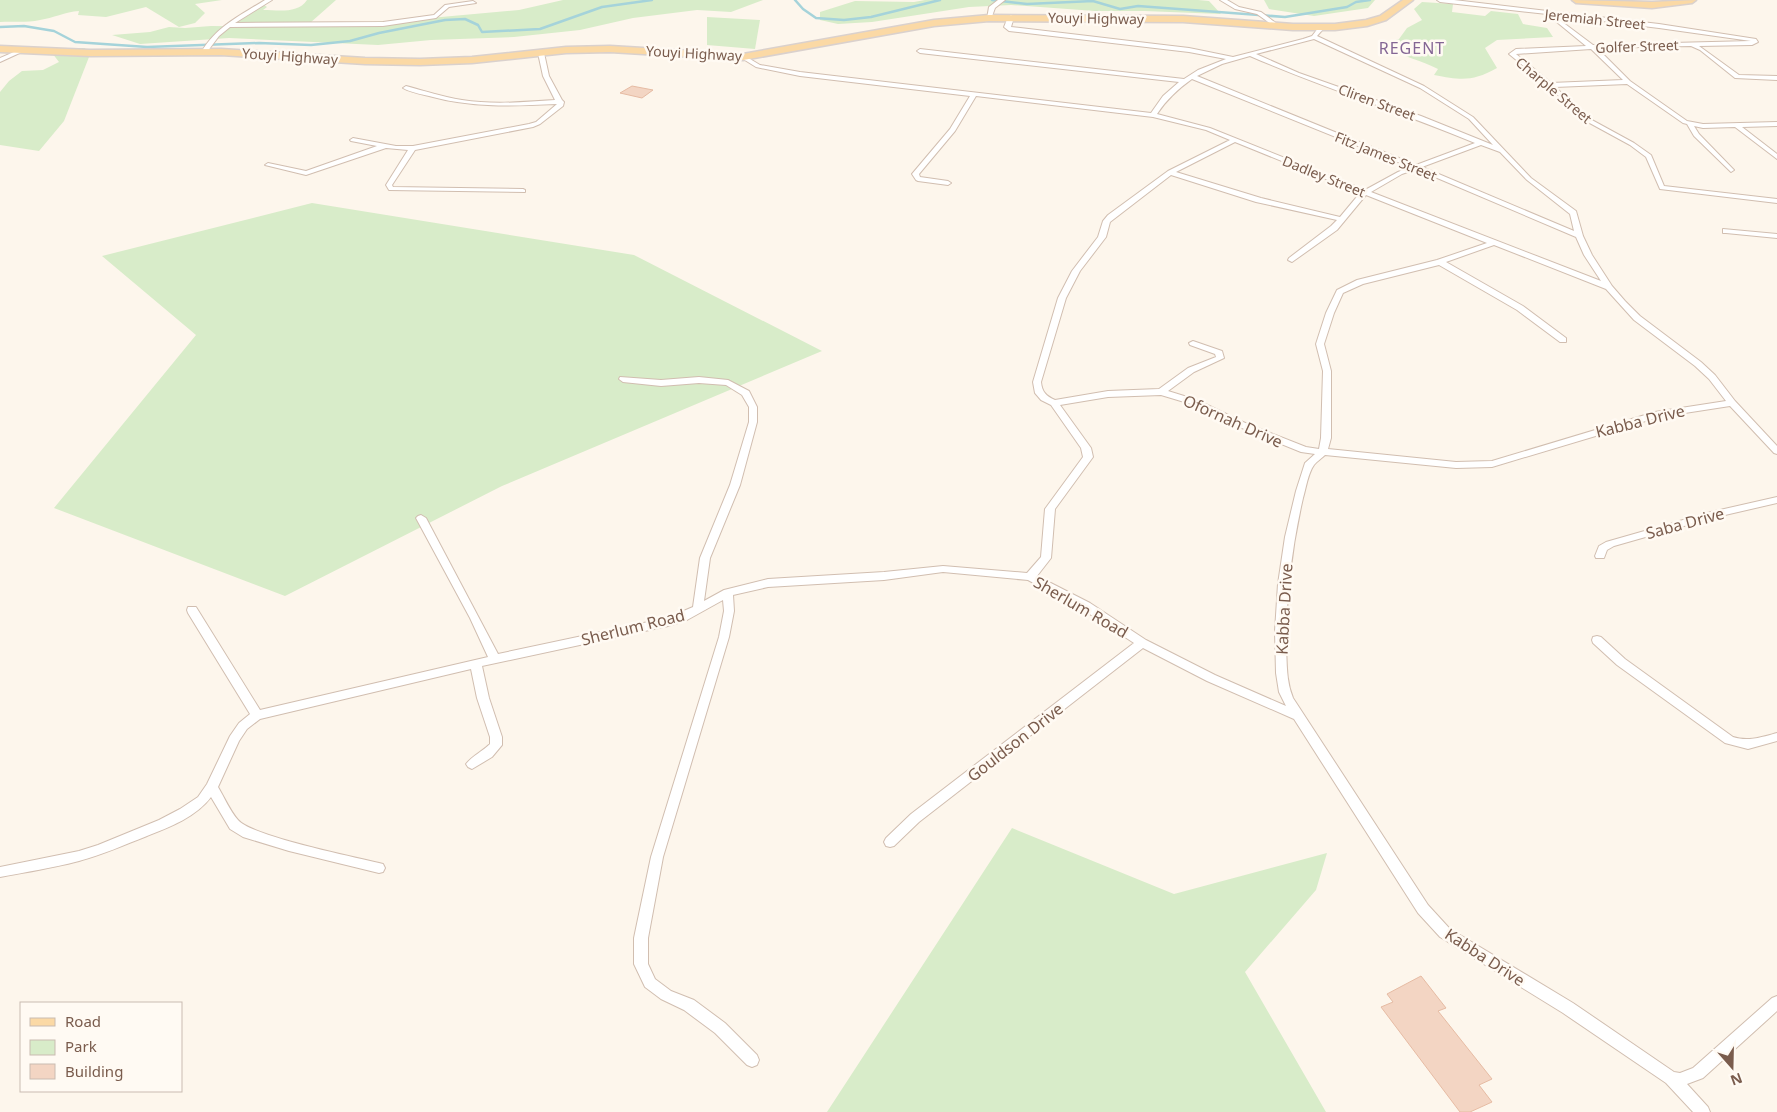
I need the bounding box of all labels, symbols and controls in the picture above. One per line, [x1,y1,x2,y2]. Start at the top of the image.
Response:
street label: Jeremiah Street [1542,4,1646,34]
street label: Youyi Highway [1048,8,1145,28]
street label: Golfer Street [1595,35,1679,57]
district label: REGENT [1379,37,1445,59]
street label: Youyi Highway [646,41,743,65]
street label: Youyi Highway [241,43,339,69]
street label: Charple Street [1512,53,1596,127]
street label: Cliren Street [1336,79,1418,125]
street label: Fitz James Street [1332,127,1440,185]
street label: Dadley Street [1280,151,1368,201]
street label: Ofornah Drive [1180,389,1286,453]
street label: Kabba Drive [1593,399,1687,443]
street label: Saba Drive [1643,502,1727,544]
street label: Kabba Drive [1271,563,1297,655]
street label: Sherlum Road [1030,571,1132,643]
street label: Sherlum Road [579,604,687,650]
street label: Gouldson Drive [962,698,1068,786]
street label: Kabba Drive [1441,923,1529,991]
legend [20,1002,182,1092]
text: Road [65,1011,101,1031]
text: Park [65,1036,97,1056]
north arrow [1707,1042,1757,1092]
text: Building [65,1061,123,1081]
text: N [1728,1069,1745,1091]

